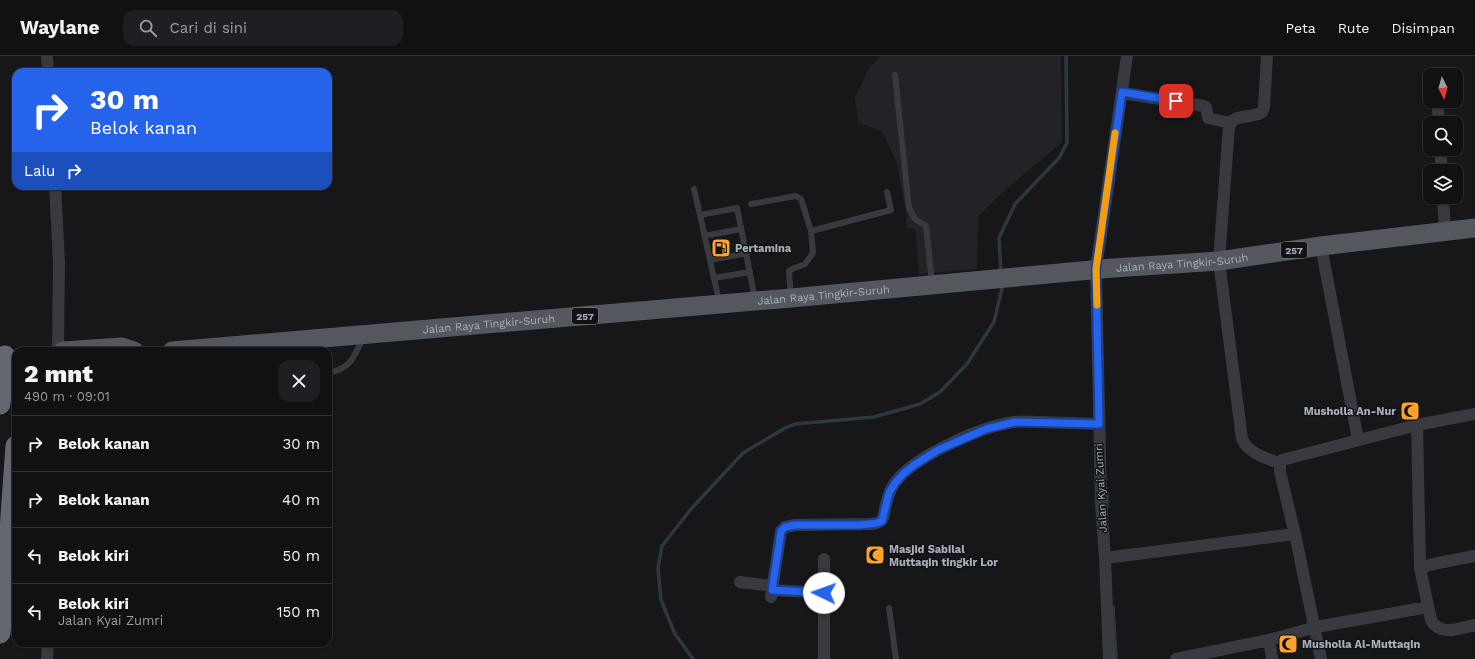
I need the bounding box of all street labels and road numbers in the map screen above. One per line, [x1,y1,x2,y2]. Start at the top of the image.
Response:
road number: 257 [1281,242,1307,258]
street label: Jalan Raya Tingkir-Suruh [1115,250,1249,274]
street label: Jalan Raya Tingkir-Suruh [757,282,890,307]
road number: 257 [572,308,598,324]
street label: Jalan Raya Tingkir-Suruh [422,312,556,336]
street label: Jalan Kyai Zumri [1092,443,1110,533]

